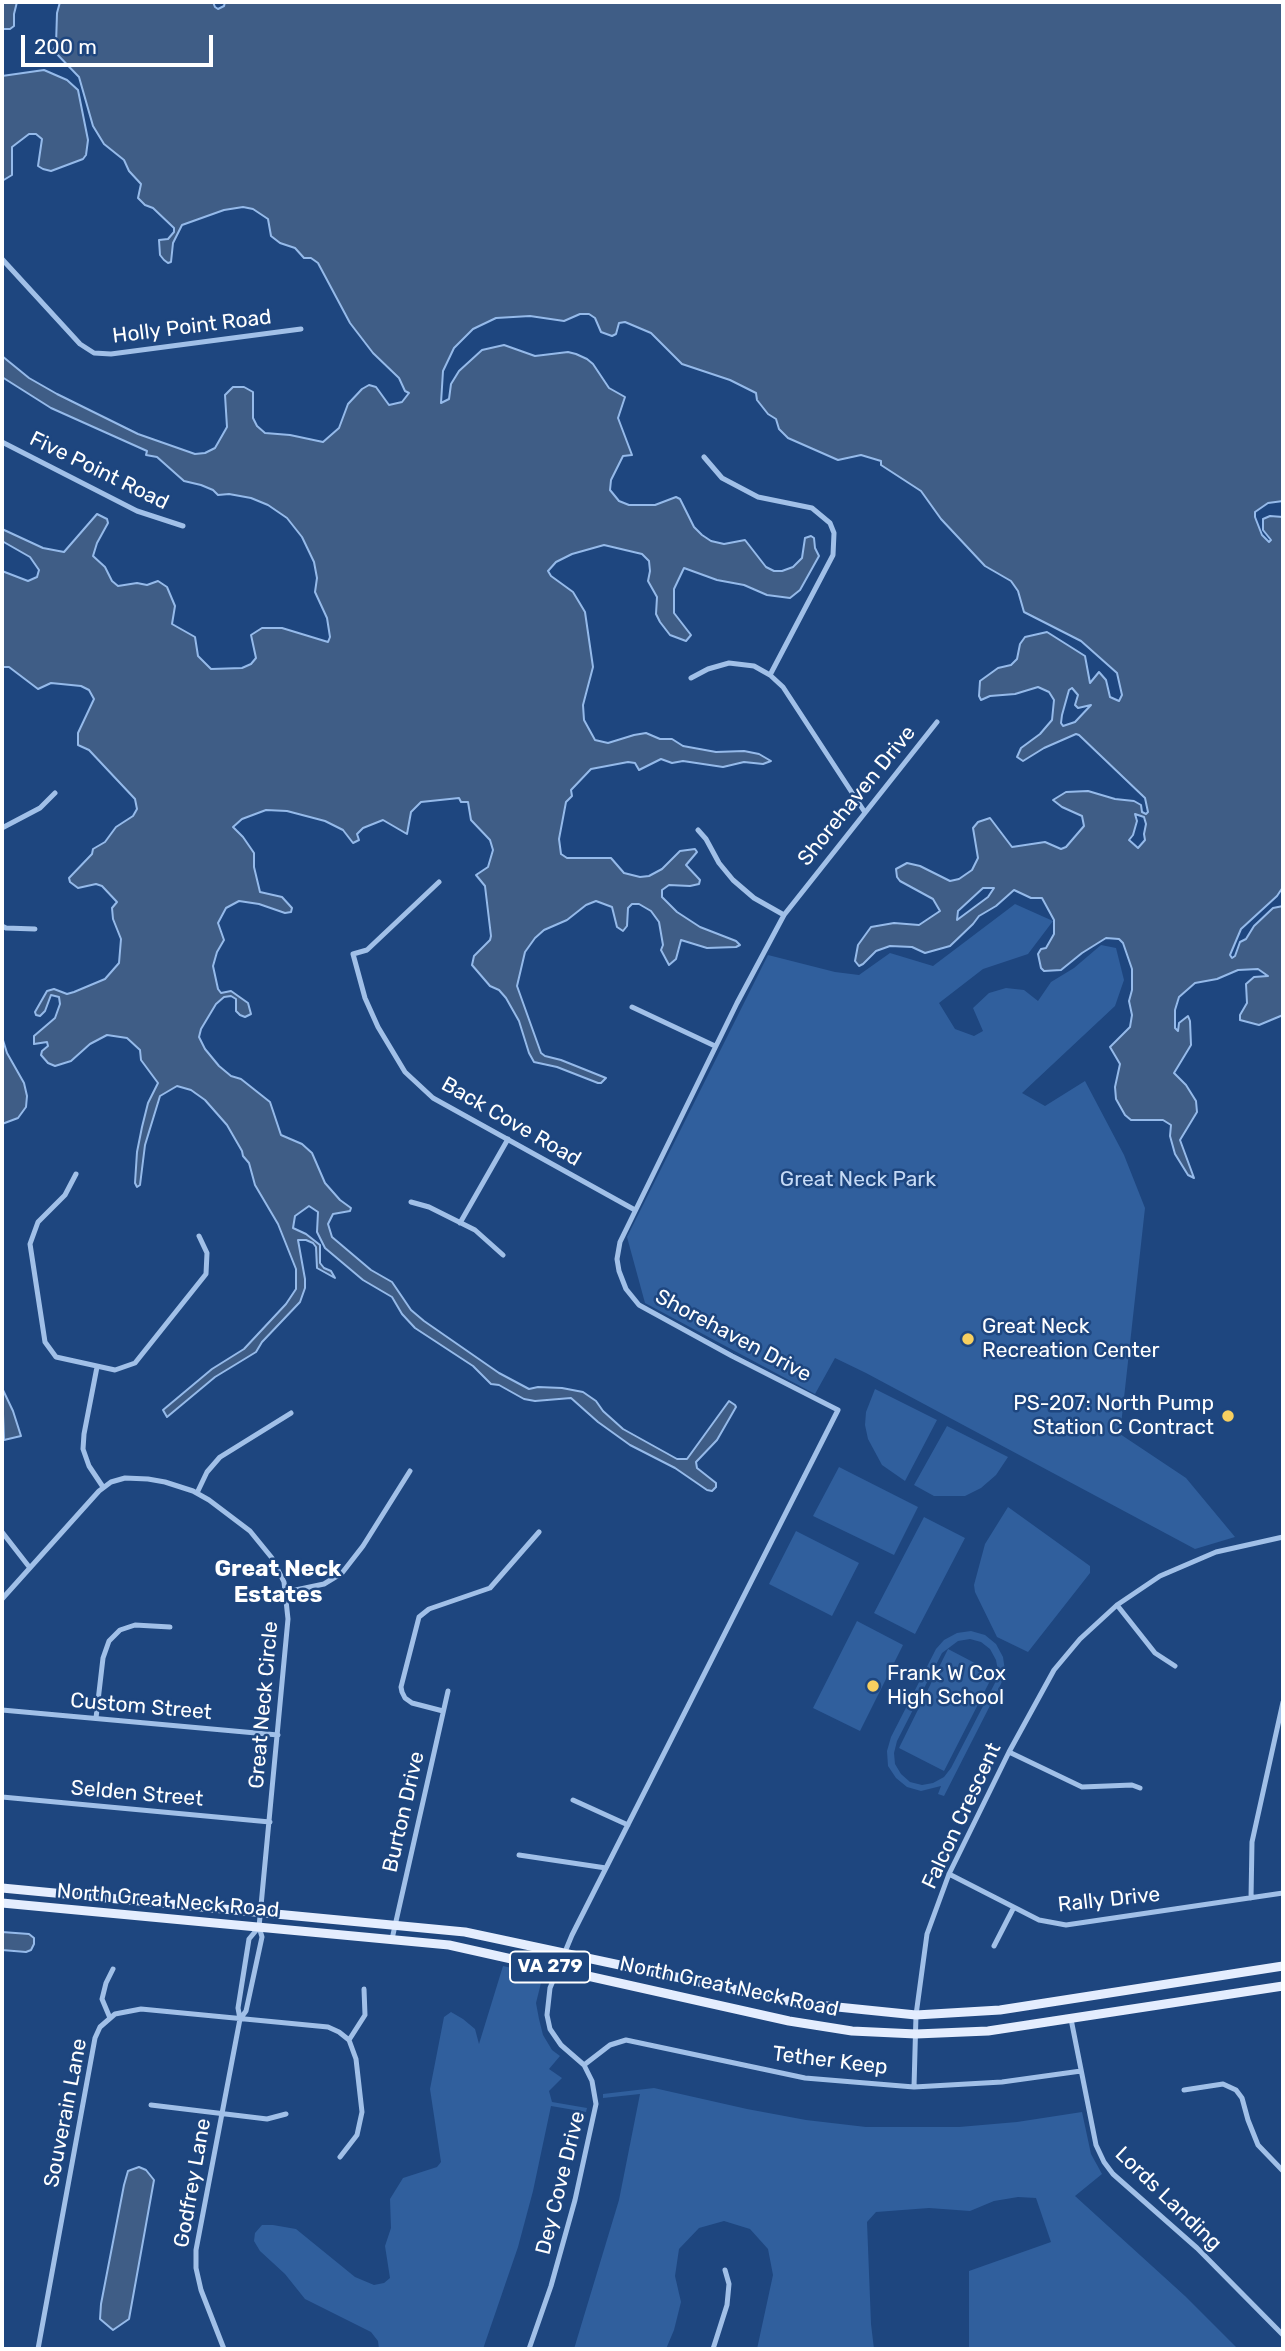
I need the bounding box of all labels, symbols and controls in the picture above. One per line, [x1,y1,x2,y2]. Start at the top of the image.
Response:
scale bar [24,21,217,65]
text: 200 m [34,34,97,59]
street label: Holly Point Road [111,305,273,349]
street label: Five Point Road [25,426,173,516]
street label: Shorehaven Drive [793,721,921,871]
street label: Back Cove Road [437,1072,585,1172]
park label: Great Neck Park [780,1167,936,1193]
street label: Shorehaven Drive [651,1284,815,1388]
place label: Great Neck Recreation Center [982,1314,1159,1364]
marker: Great Neck Recreation Center [960,1331,976,1347]
place label: PS-207: North Pump Station C Contract [1013,1391,1214,1441]
marker: PS-207: North Pump Station C Contract [1220,1408,1236,1424]
district label: Great Neck Estates [215,1555,341,1609]
street label: Great Neck Circle [244,1620,284,1790]
place label: Frank W Cox High School [887,1661,1006,1711]
marker: Frank W Cox High School [865,1678,881,1694]
street label: Custom Street [69,1688,213,1726]
street label: Falcon Crescent [917,1739,1007,1893]
street label: Burton Drive [378,1749,430,1875]
street label: Selden Street [70,1776,204,1812]
street label: North Great Neck Road [56,1879,280,1923]
street label: Rally Drive [1057,1882,1161,1918]
street label: North Great Neck Road [617,1951,841,2023]
road number: VA 279 [510,1952,590,1982]
street label: Souverain Lane [39,2036,93,2190]
street label: Tether Keep [771,2041,889,2081]
street label: Dey Cove Drive [531,2109,591,2257]
street label: Godfrey Lane [169,2116,217,2250]
street label: Lords Landing [1109,2142,1227,2256]

